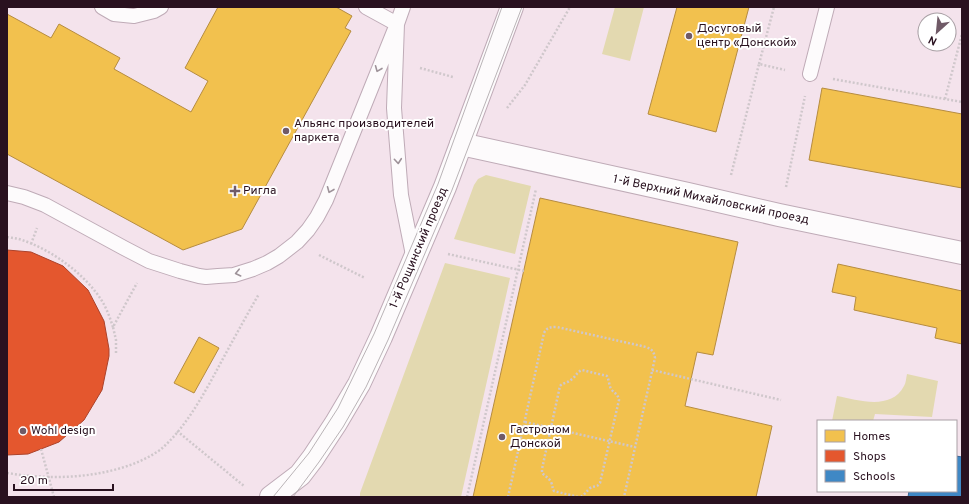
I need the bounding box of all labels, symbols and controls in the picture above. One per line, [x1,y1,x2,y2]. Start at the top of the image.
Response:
north arrow [917,12,957,52]
place label: Досуговый центр «Донской» [697,21,797,51]
marker: Досуговый центр «Донской» [684,31,694,41]
text: N [926,32,940,48]
one-way arrow [375,66,383,73]
place label: Альянс производителей паркета [294,116,434,146]
marker: Альянс производителей паркета [281,126,291,136]
one-way arrow [393,158,402,164]
street label: 1-й Верхний Михайловский проезд [611,171,811,229]
place label: Ригла [243,183,276,199]
street label: 1-й Рощинский проезд [386,185,452,311]
marker: Ригла [230,186,240,196]
one-way arrow [326,186,334,193]
one-way arrow [234,269,241,277]
legend [817,420,957,492]
place label: Гастроном Донской [510,422,570,452]
place label: Wohl design [31,423,96,439]
marker: Wohl design [18,426,28,436]
text: Homes [853,429,890,445]
marker: Гастроном Донской [497,432,507,442]
text: Shops [853,449,886,465]
scale bar [14,466,113,492]
text: Schools [853,469,895,485]
text: 20 m [20,473,48,489]

